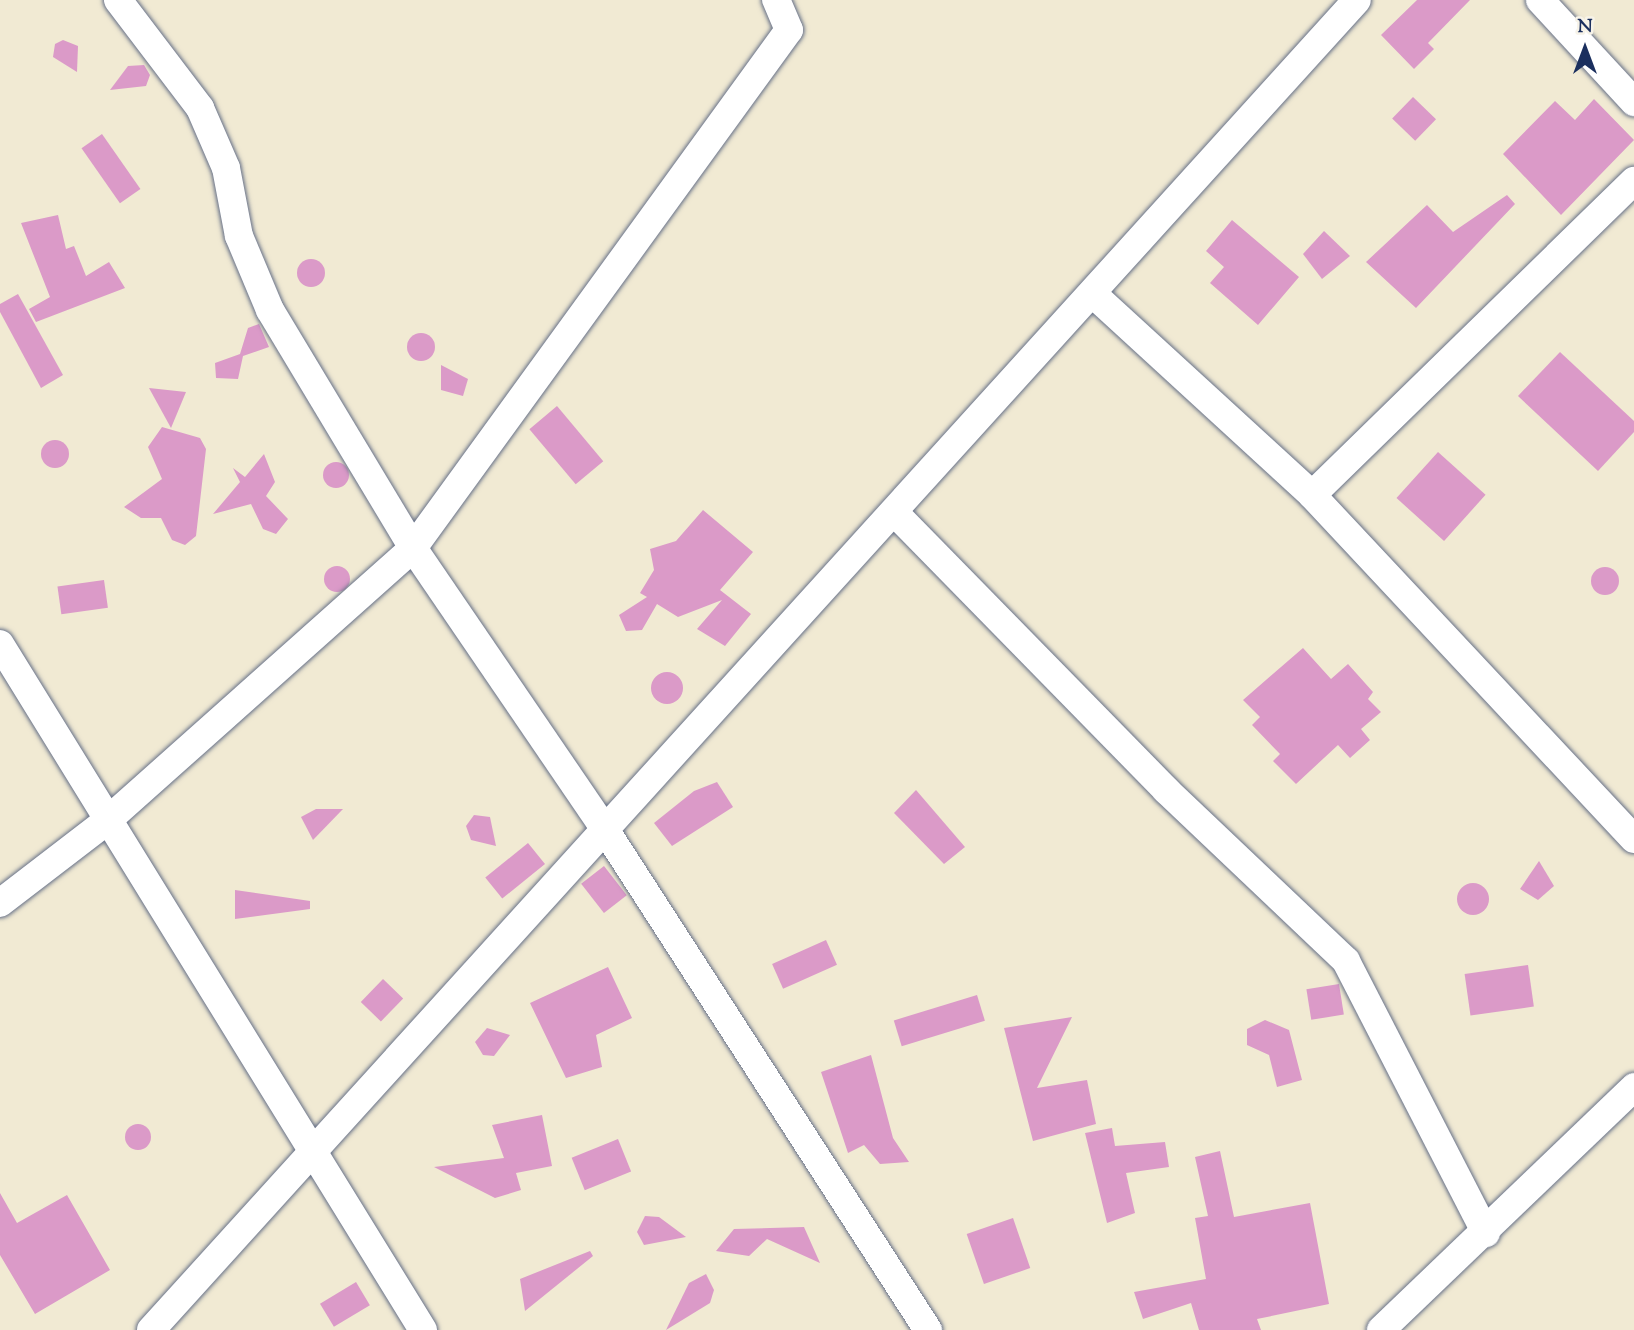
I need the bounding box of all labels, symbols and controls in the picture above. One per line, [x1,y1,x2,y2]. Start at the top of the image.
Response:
north arrow [1550,14,1620,84]
text: N [1577,14,1593,41]

